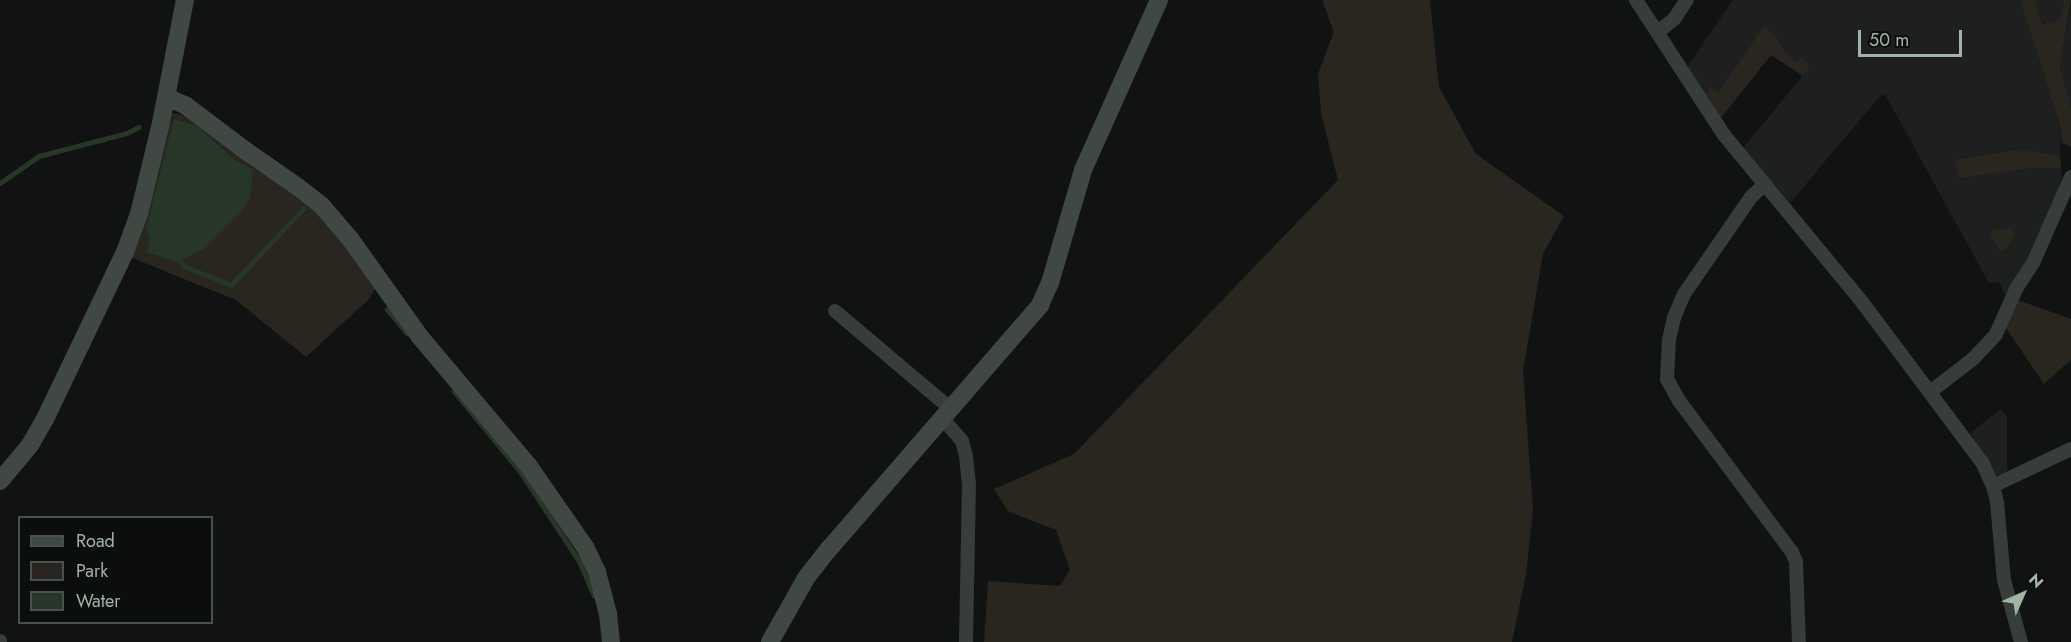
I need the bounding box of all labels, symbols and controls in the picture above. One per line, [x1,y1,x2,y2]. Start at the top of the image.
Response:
scale bar [1861,18,1964,56]
text: 50 m [1869,27,1909,53]
legend [18,516,213,624]
text: Road [76,528,115,554]
text: Park [76,558,108,584]
north arrow [1993,564,2053,624]
text: N [2023,568,2049,594]
text: Water [76,588,120,614]

